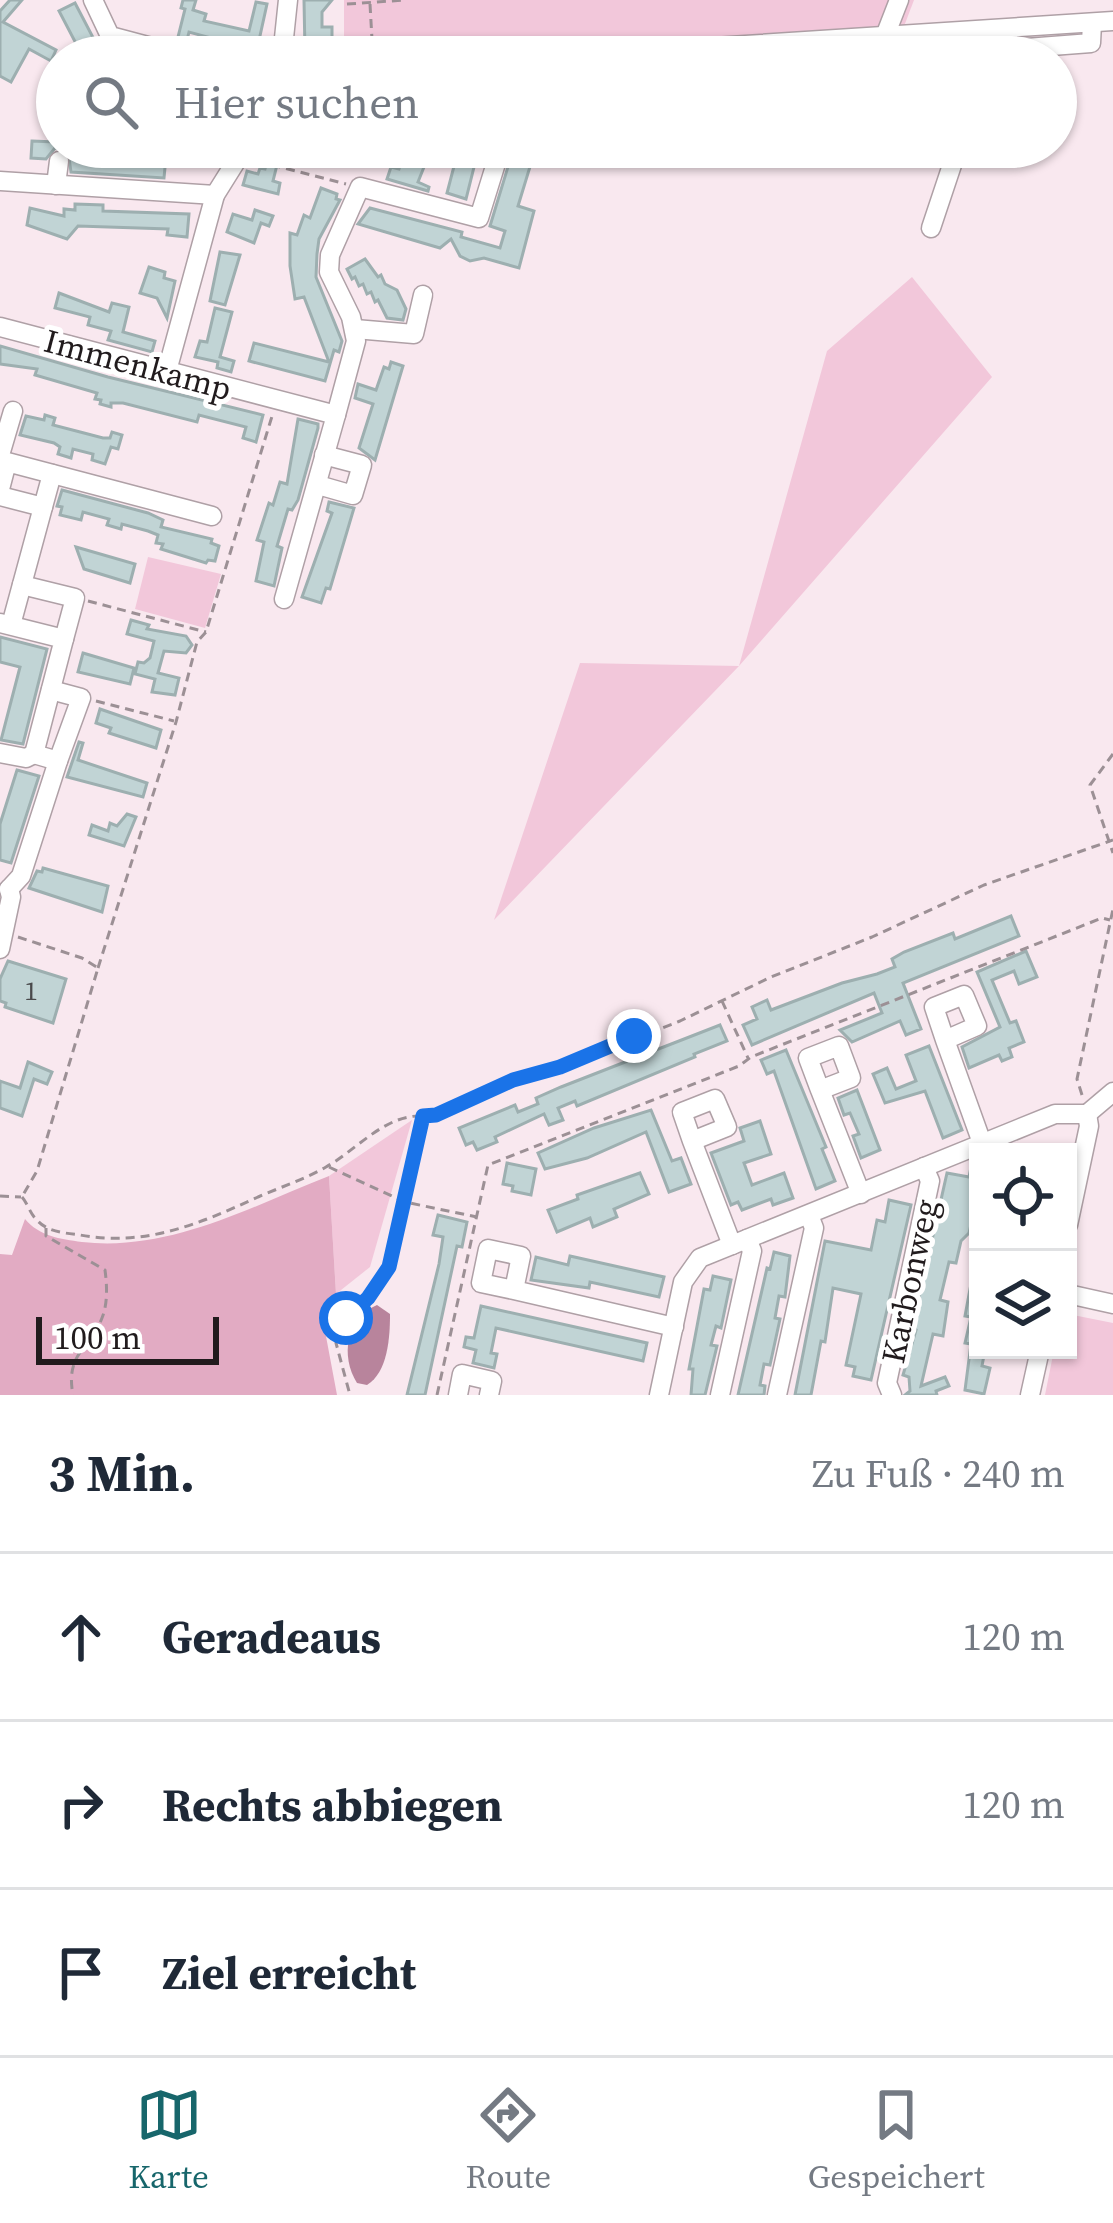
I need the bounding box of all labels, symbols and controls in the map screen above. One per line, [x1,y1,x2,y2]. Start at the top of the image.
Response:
search box [36,36,1077,168]
icon: search [78,69,144,135]
text: Hier suchen [174,71,419,133]
street label: Immenkamp [39,318,236,411]
house number: 1 [24,972,38,1009]
route end [607,1009,661,1063]
map controls [969,1143,1077,1359]
button: locate [969,1143,1077,1251]
street label: Karbonweg [870,1195,949,1367]
button: layers [969,1251,1077,1359]
route start [319,1291,373,1345]
scale bar [36,1311,219,1364]
text: 100 m [54,1315,141,1360]
text: 3 Min. [48,1438,195,1508]
text: Zu Fuß · 240 m [812,1447,1065,1500]
icon: ahead [48,1604,114,1670]
text: Geradeaus [162,1606,381,1668]
text: 120 m [962,1610,1065,1663]
icon: right [48,1772,114,1838]
text: Rechts abbiegen [162,1774,503,1836]
text: 120 m [962,1778,1065,1831]
icon: arrive [48,1940,114,2006]
text: Ziel erreicht [162,1942,416,2004]
tab: Karte [128,2082,209,2199]
tab: Route [465,2082,551,2199]
tab: Gespeichert [808,2082,985,2199]

